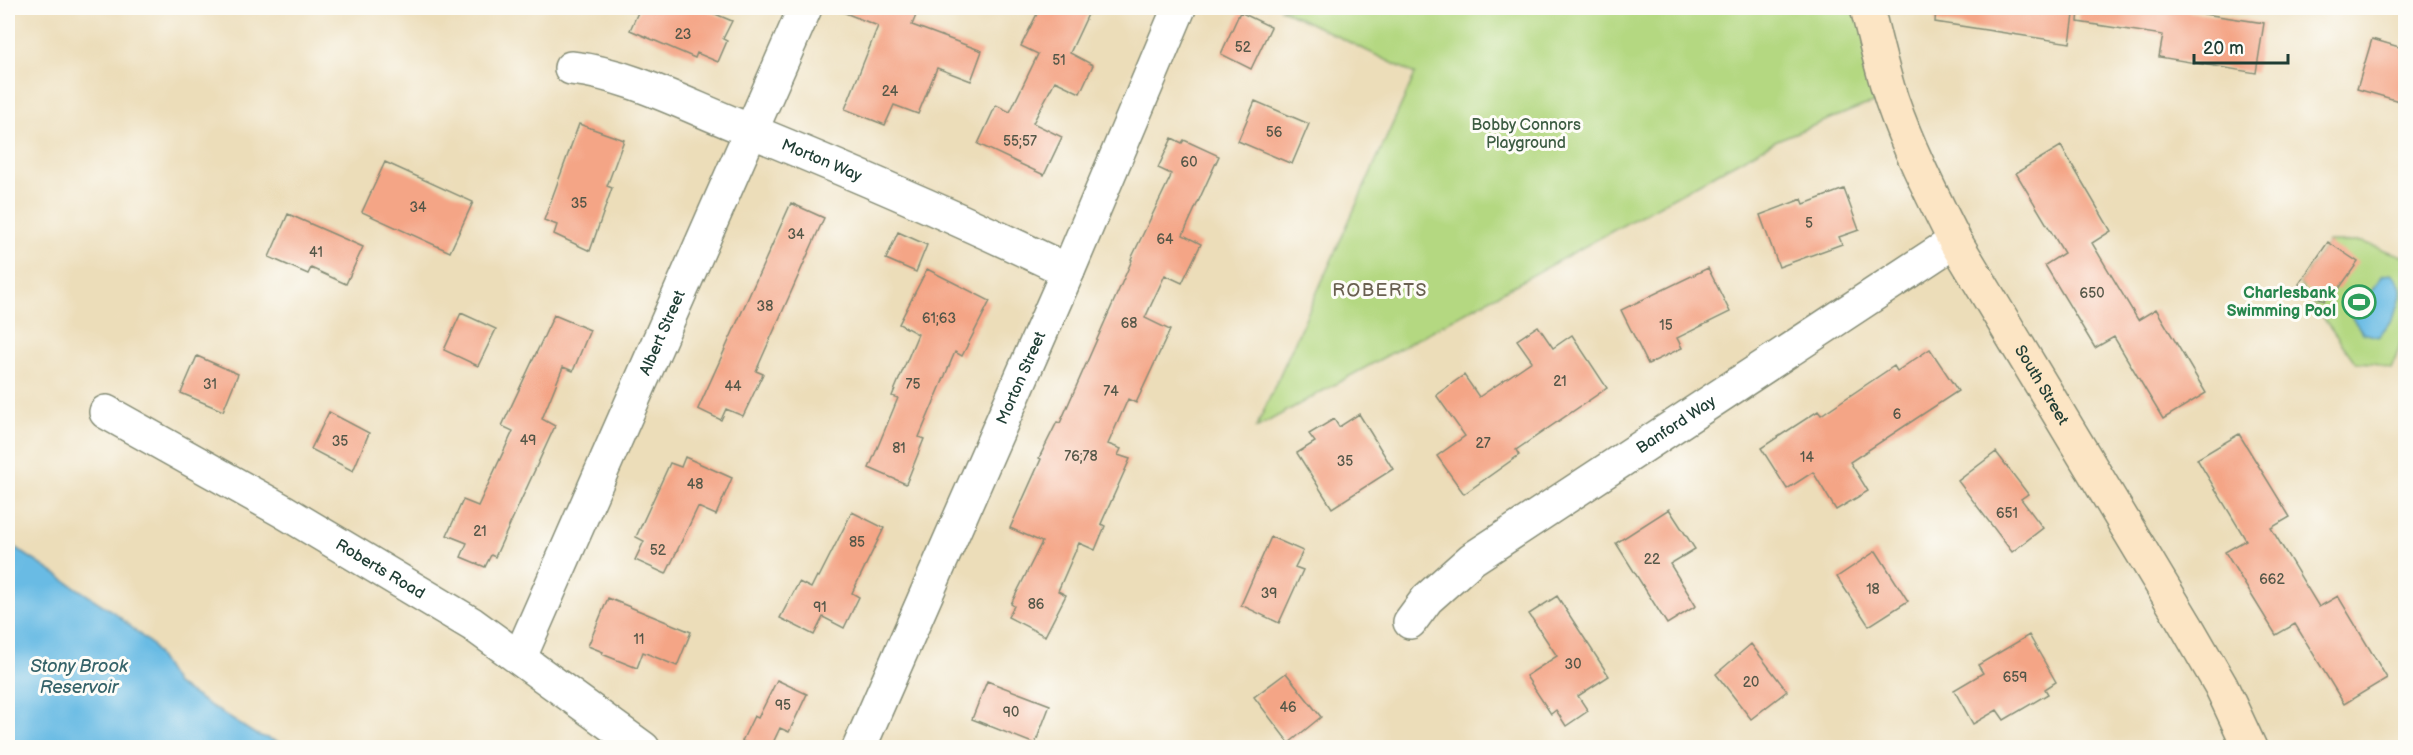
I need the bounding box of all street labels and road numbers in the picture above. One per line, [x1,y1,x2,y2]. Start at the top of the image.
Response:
street label: Morton Way [779,135,865,186]
street label: Albert Street [635,287,689,378]
street label: Morton Street [992,329,1050,427]
street label: South Street [2010,342,2073,428]
street label: Banford Way [1633,391,1720,458]
street label: Roberts Road [332,535,428,603]

